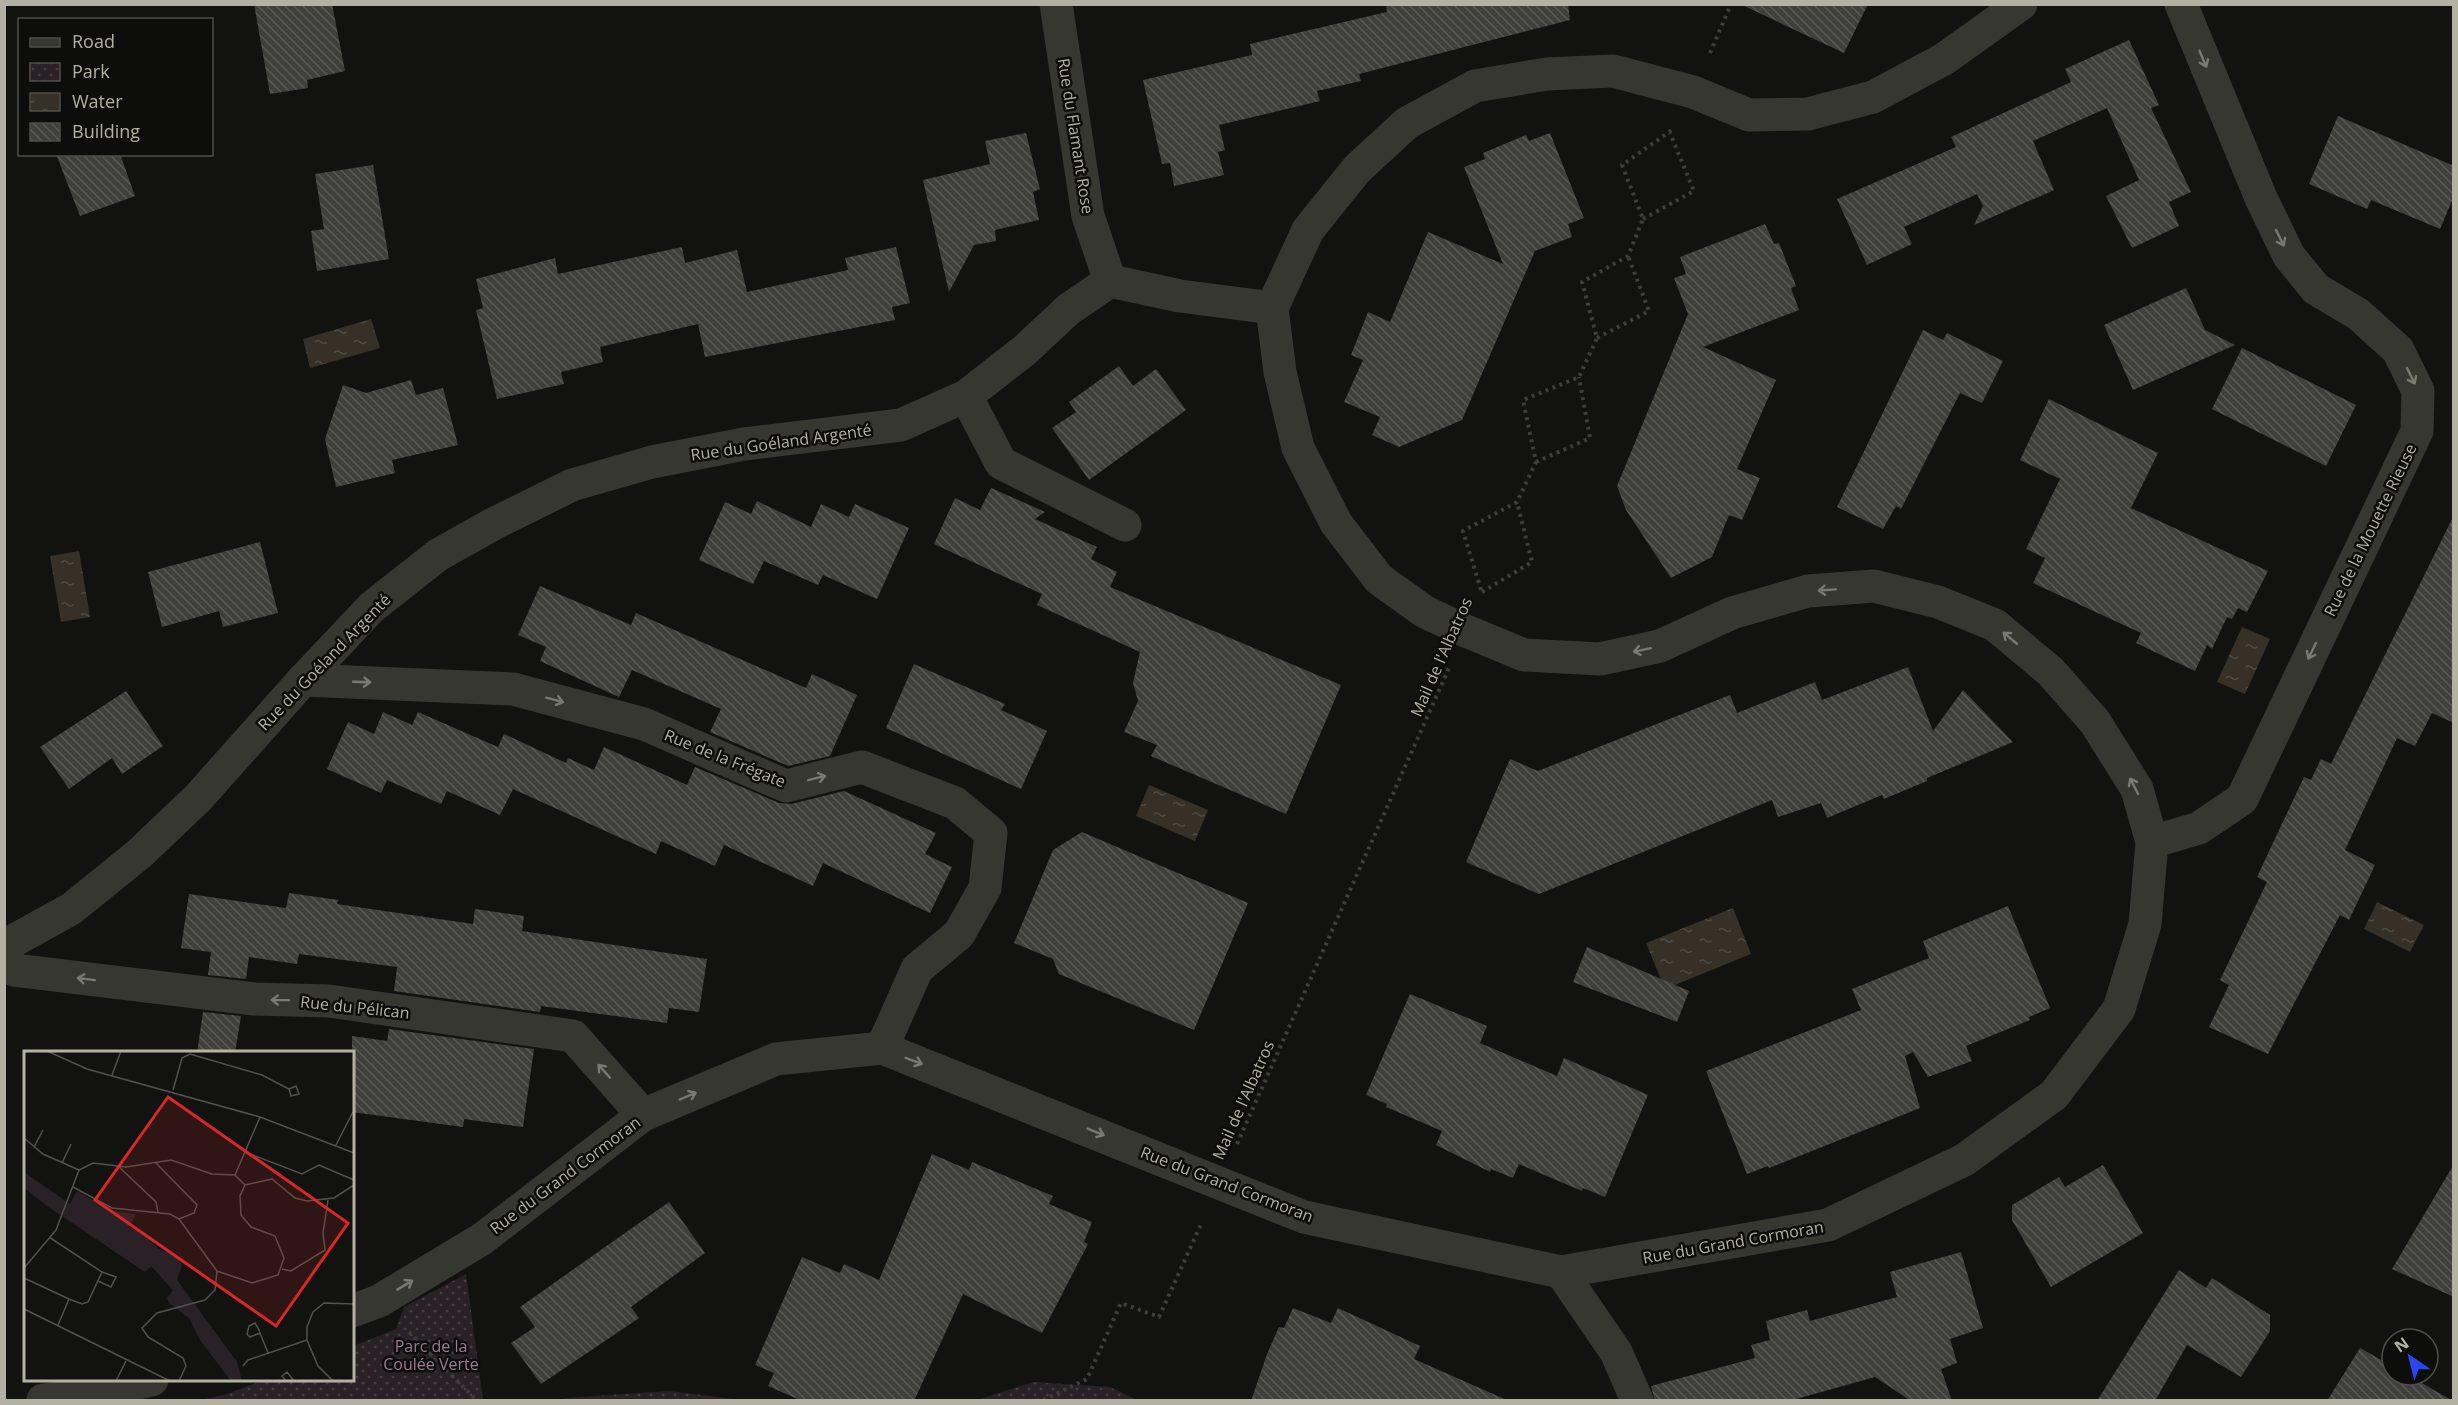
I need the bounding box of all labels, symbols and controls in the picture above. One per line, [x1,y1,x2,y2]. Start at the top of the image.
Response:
legend [18,18,213,156]
text: Road [72,29,115,53]
one-way arrow [2198,49,2209,67]
street label: Rue du Flamant Rose [1053,57,1099,215]
text: Park [72,59,110,83]
text: Water [72,89,123,113]
text: Building [72,119,140,143]
one-way arrow [2275,228,2287,246]
one-way arrow [2405,367,2417,385]
street label: Rue du Goéland Argenté [689,418,873,466]
street label: Rue de la Mouette Rieuse [2319,440,2421,620]
one-way arrow [1817,585,1837,596]
street label: Rue du Goéland Argenté [253,589,395,735]
street label: Mail de l'Albatros [1405,594,1477,720]
one-way arrow [2003,631,2018,645]
one-way arrow [2306,641,2318,659]
one-way arrow [1633,644,1652,656]
one-way arrow [351,677,371,688]
one-way arrow [545,695,564,706]
street label: Rue de la Frégate [661,724,789,792]
one-way arrow [807,772,826,784]
one-way arrow [2128,777,2140,795]
one-way arrow [77,973,97,984]
street label: Rue du Pélican [299,990,411,1024]
one-way arrow [271,994,291,1006]
street label: Mail de l'Albatros [1207,1037,1279,1163]
inset map [24,1051,354,1381]
one-way arrow [905,1056,923,1067]
one-way arrow [597,1064,611,1079]
one-way arrow [678,1090,697,1101]
street label: Rue du Grand Cormoran [485,1111,645,1239]
one-way arrow [1086,1127,1105,1138]
street label: Rue du Grand Cormoran [1137,1141,1317,1227]
street label: Rue du Grand Cormoran [1641,1215,1825,1269]
one-way arrow [396,1279,413,1291]
north arrow [2380,1327,2440,1387]
text: N [2390,1332,2413,1357]
park label: Parc de la Coulée Verte [383,1335,479,1375]

